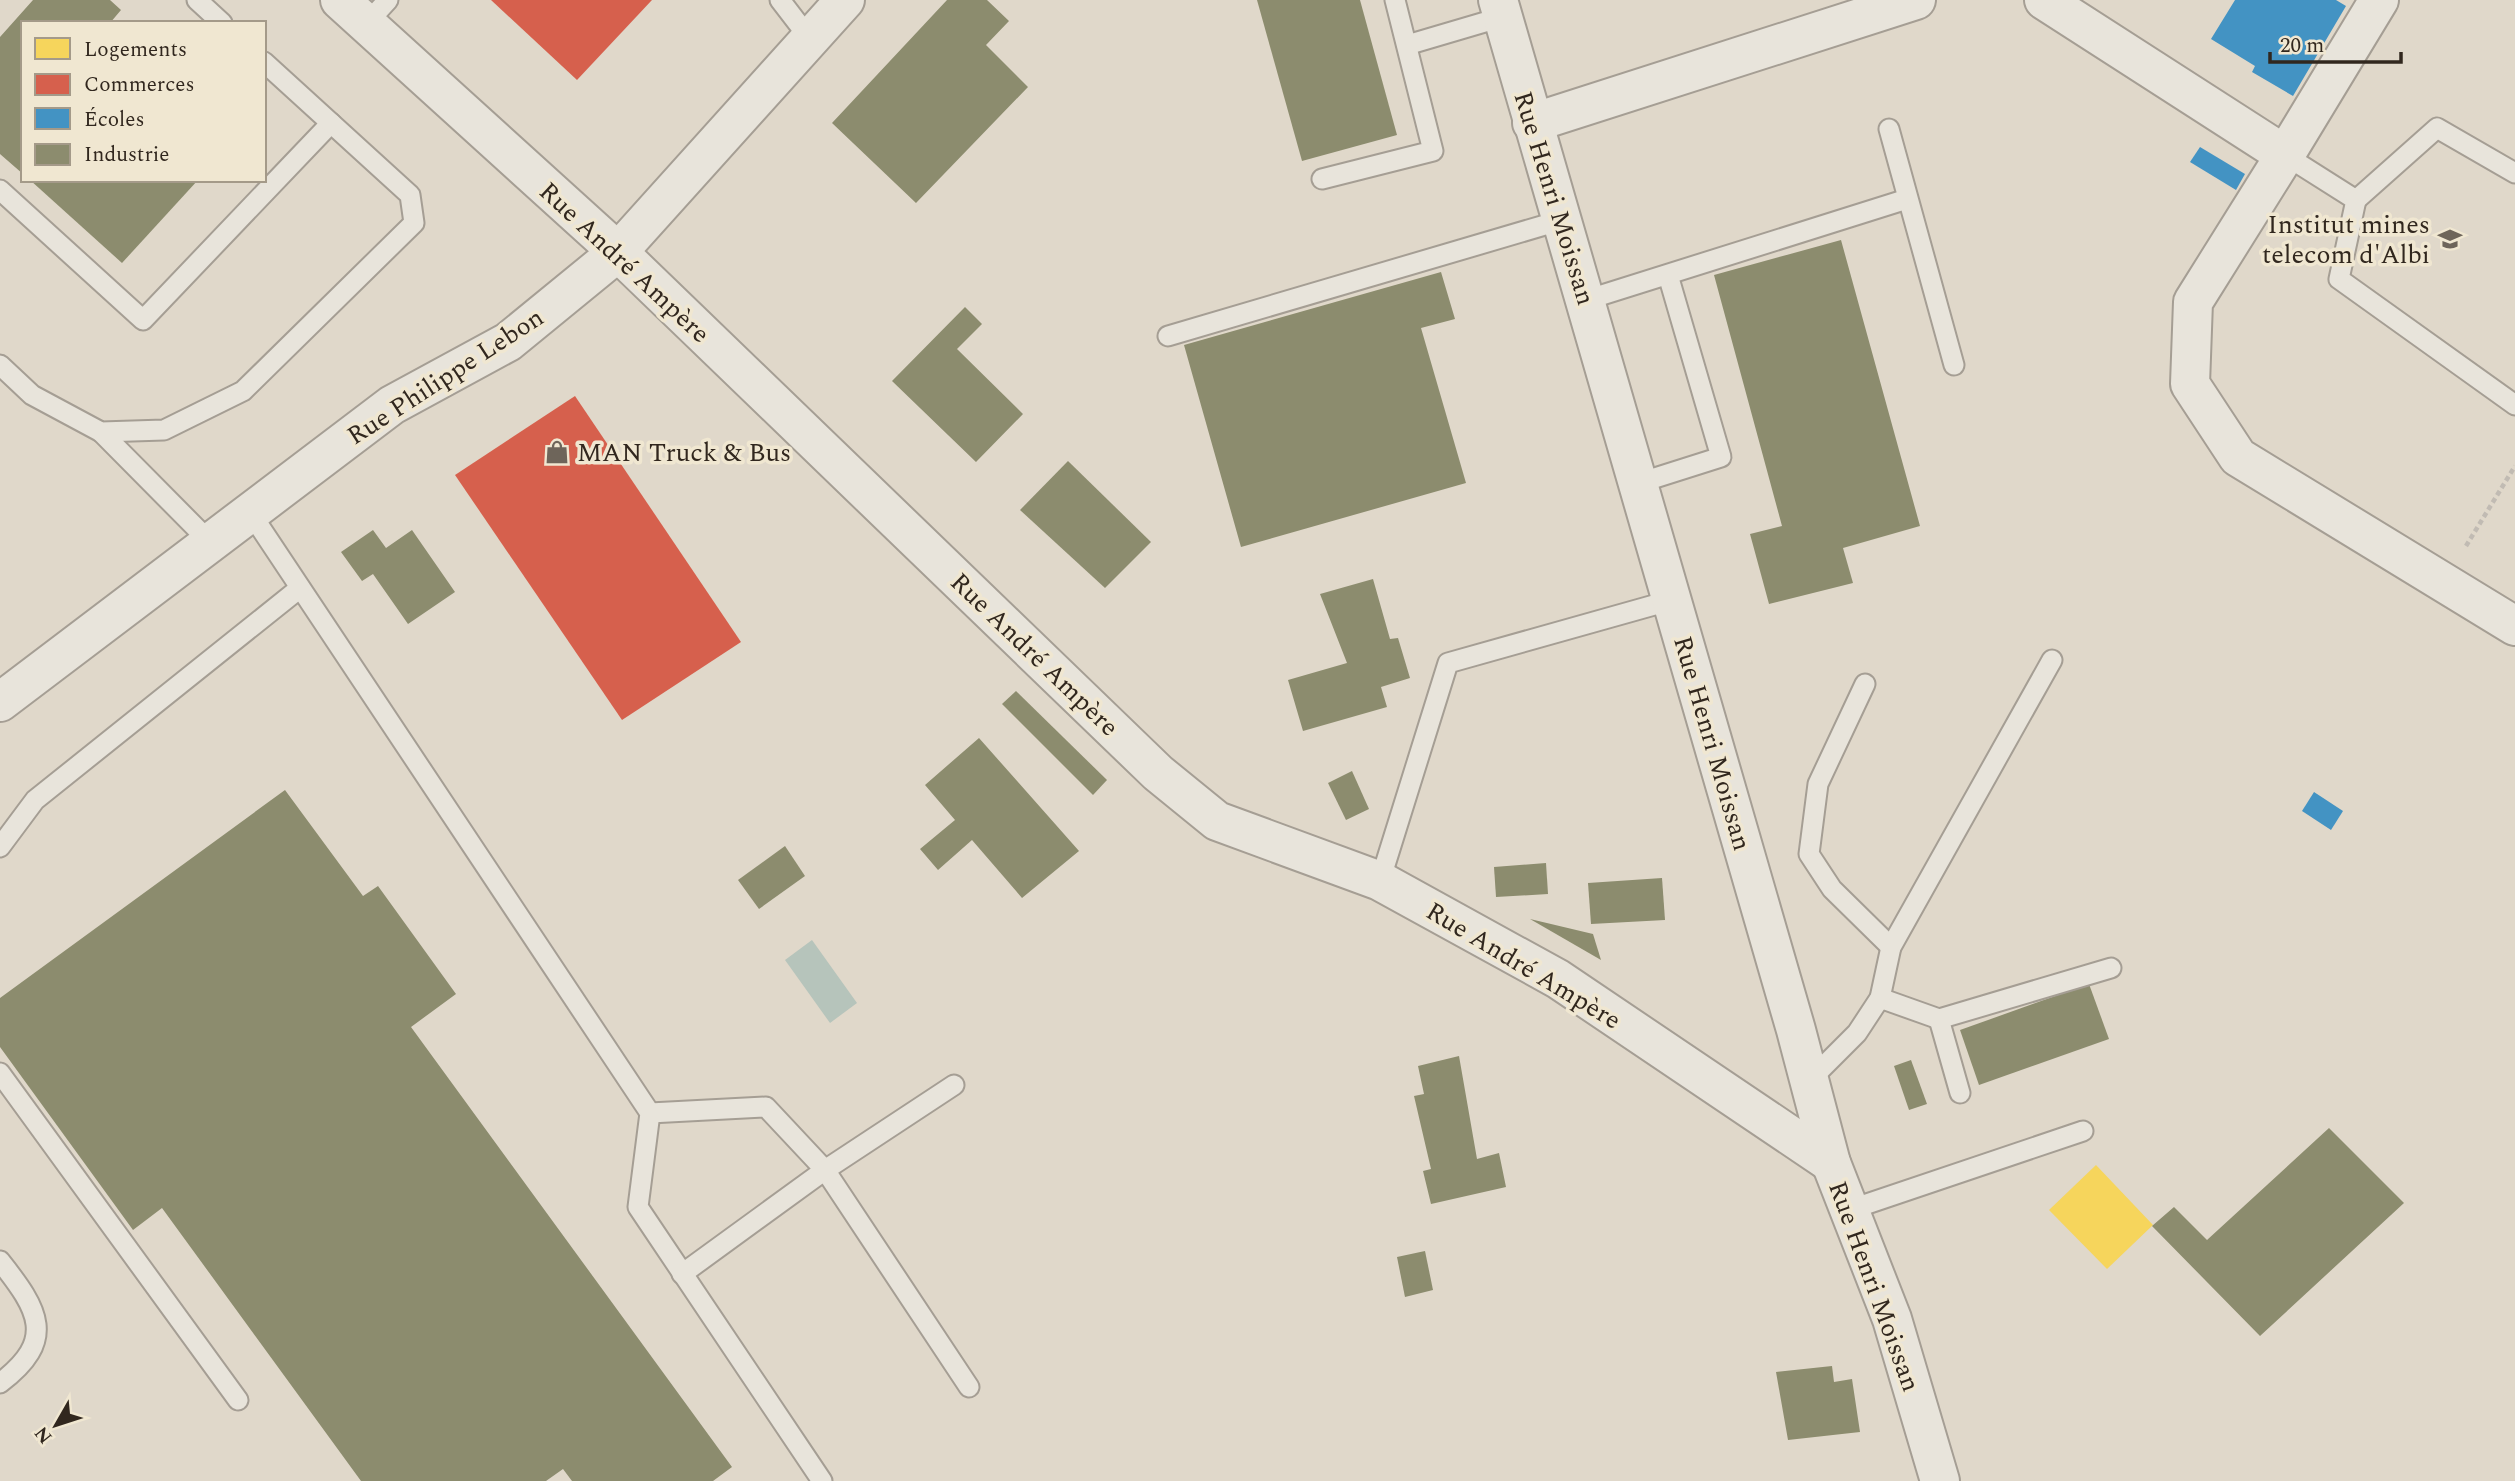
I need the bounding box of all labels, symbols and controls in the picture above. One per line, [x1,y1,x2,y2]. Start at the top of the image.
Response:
legend [21,21,266,182]
scale bar [2270,21,2401,65]
text: 20 m [2280,30,2324,62]
text: Logements [84,34,187,66]
text: Commerces [84,69,195,101]
street label: Rue Henri Moissan [1502,86,1606,310]
text: Écoles [84,104,145,136]
text: Industrie [84,139,170,171]
street label: Rue André Ampère [530,173,719,353]
place label: Institut mines telecom d'Albi [2262,205,2430,275]
school or university icon: Institut mines telecom d'Albi [2436,225,2464,253]
street label: Rue Philippe Lebon [339,298,552,456]
place label: MAN Truck & Bus [577,433,791,473]
shop icon: MAN Truck & Bus [543,438,571,466]
street label: Rue André Ampère [941,563,1128,746]
street label: Rue Henri Moissan [1662,631,1762,855]
street label: Rue André Ampère [1418,892,1629,1040]
street label: Rue Henri Moissan [1817,1175,1931,1397]
north arrow [21,1390,91,1460]
text: N [28,1420,60,1450]

